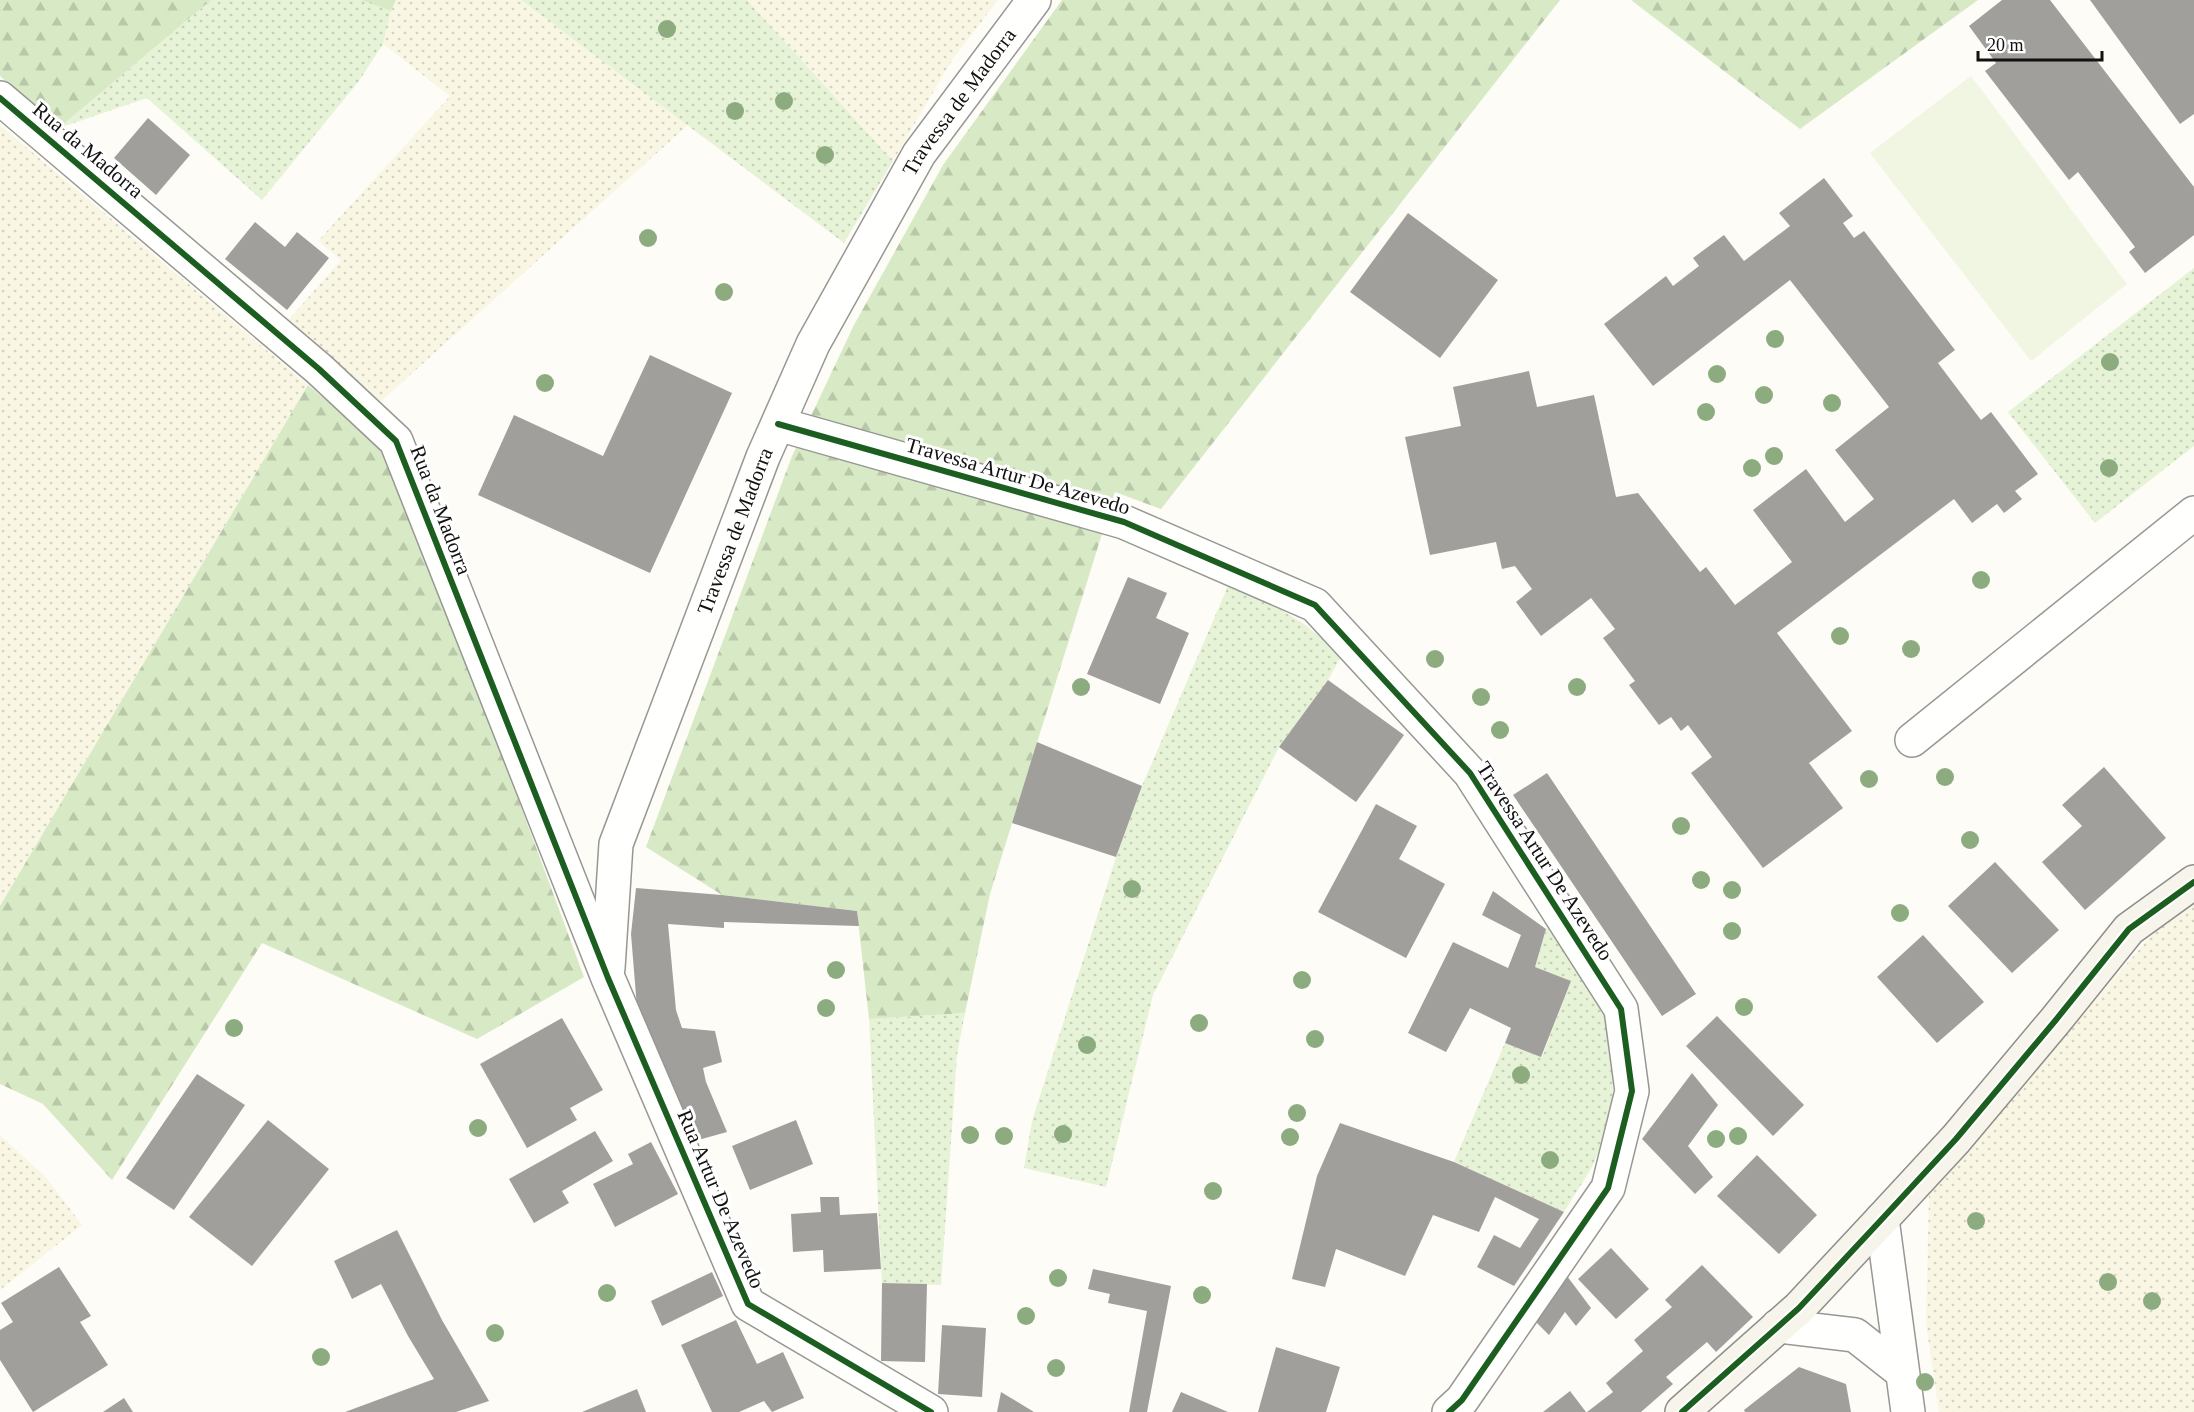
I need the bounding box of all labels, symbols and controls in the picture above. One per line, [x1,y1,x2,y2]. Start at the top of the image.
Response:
street label: Travessa de Madorra [897,23,1021,180]
scale bar [1978,24,2102,62]
text: 20 m [1987,35,2024,55]
street label: Rua da Madorra [28,97,148,203]
street label: Travessa Artur De Azevedo [903,432,1133,520]
street label: Rua da Madorra [405,442,477,579]
street label: Travessa de Madorra [692,443,778,618]
street label: Travessa Artur De Azevedo [1472,757,1618,965]
street label: Rua Artur De Azevedo [672,1106,770,1292]

